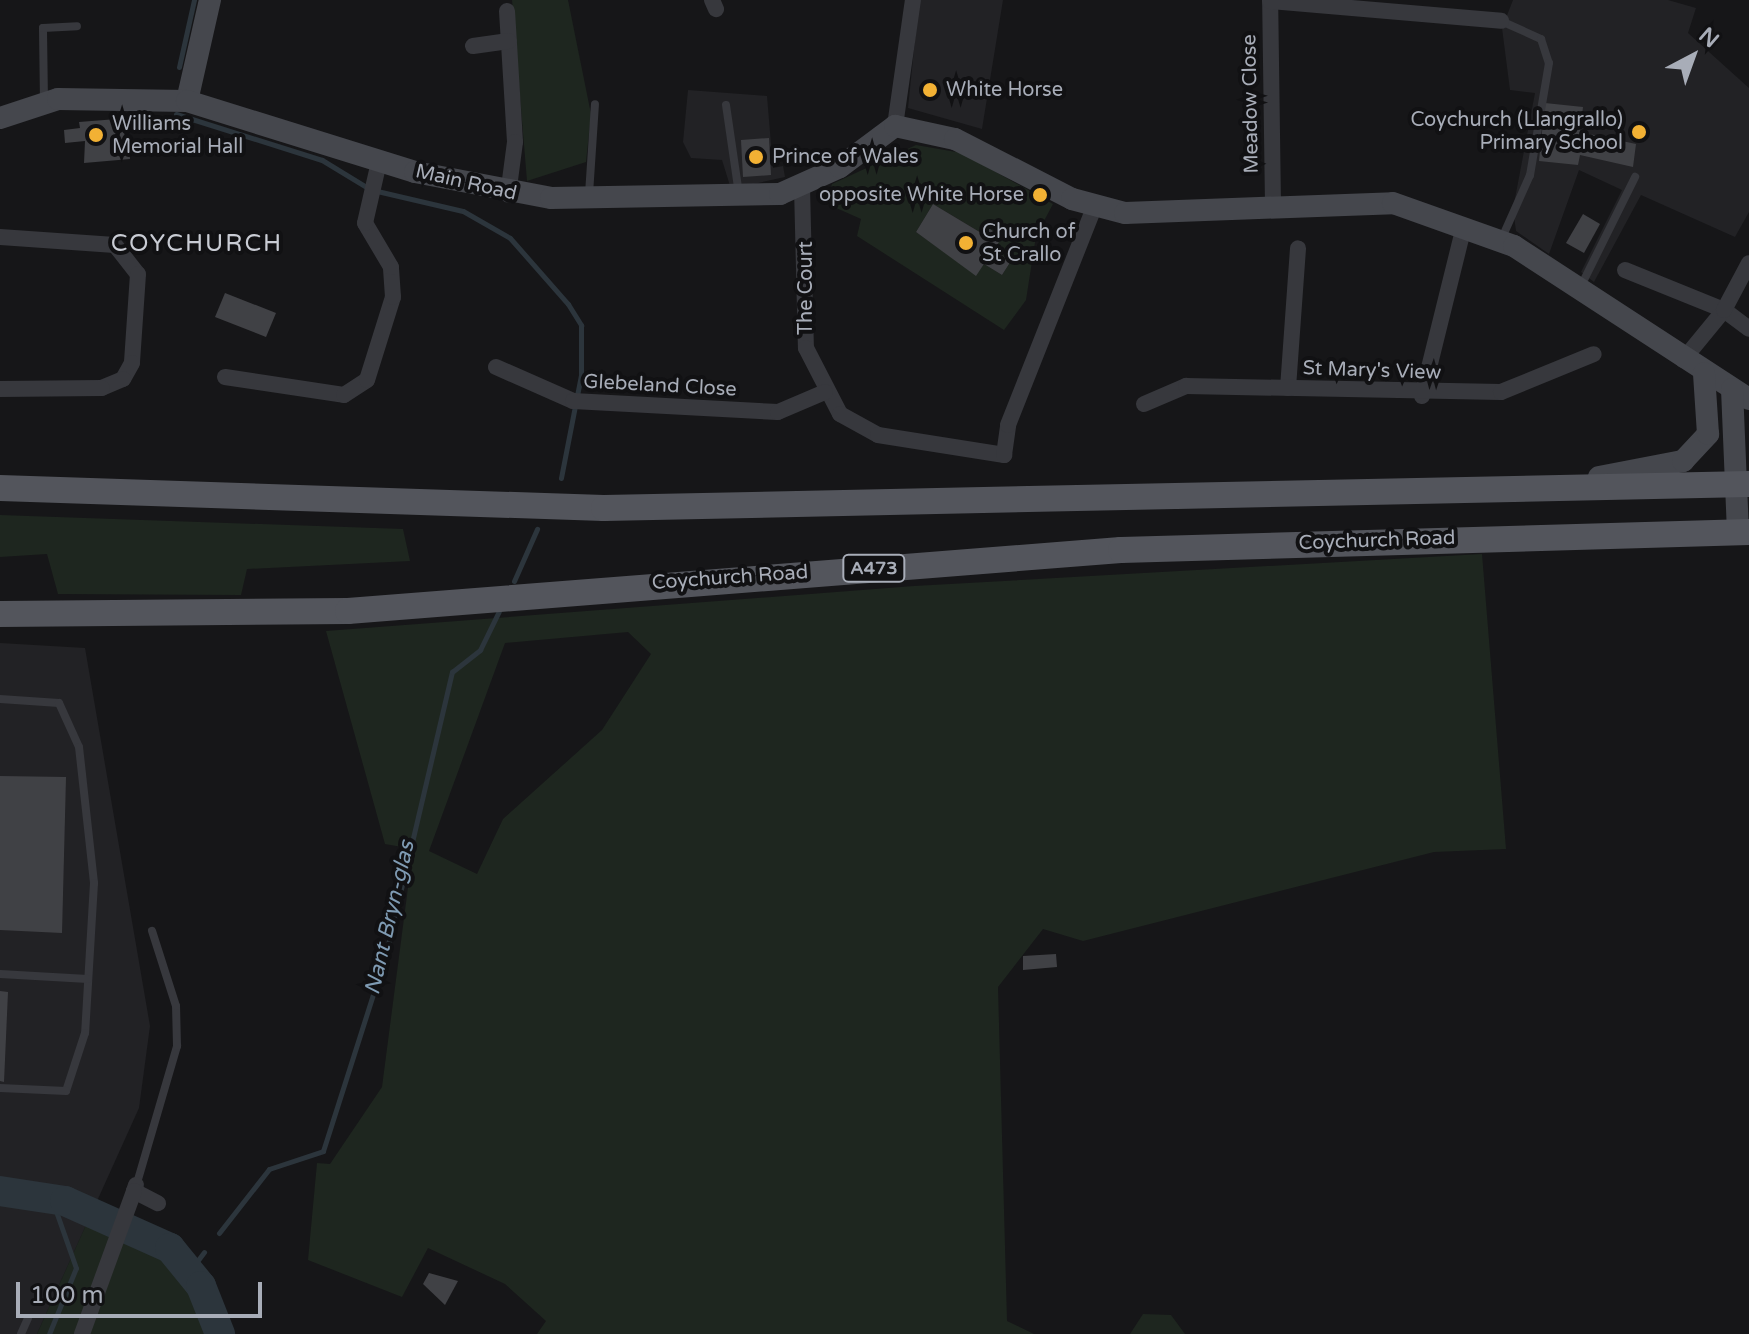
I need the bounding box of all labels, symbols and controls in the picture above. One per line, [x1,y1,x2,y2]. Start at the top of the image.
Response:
north arrow [1653,16,1733,96]
text: N [1694,22,1724,53]
street label: Meadow Close [1238,34,1264,174]
place label: White Horse [946,78,1063,102]
marker: White Horse [921,81,939,99]
place label: Coychurch (Llangrallo) Primary School [1411,108,1623,155]
place label: Williams Memorial Hall [112,112,243,159]
marker: Coychurch (Llangrallo) Primary School [1630,123,1648,141]
marker: Williams Memorial Hall [87,126,105,144]
place label: Prince of Wales [772,145,919,169]
marker: Prince of Wales [747,148,765,166]
street label: Main Road [413,160,519,206]
place label: opposite White Horse [819,183,1024,207]
marker: opposite White Horse [1031,186,1049,204]
place label: Church of St Crallo [982,220,1075,267]
district label: COYCHURCH [111,230,283,258]
marker: Church of St Crallo [957,234,975,252]
street label: The Court [794,241,818,335]
street label: St Mary's View [1302,357,1442,385]
street label: Glebeland Close [583,370,737,402]
street label: Coychurch Road [1298,526,1456,556]
road number: A473 [842,554,906,582]
street label: Coychurch Road [651,561,809,595]
water label: Nant Bryn-glas [359,838,421,998]
scale bar [20,1266,266,1316]
text: 100 m [30,1281,104,1310]

